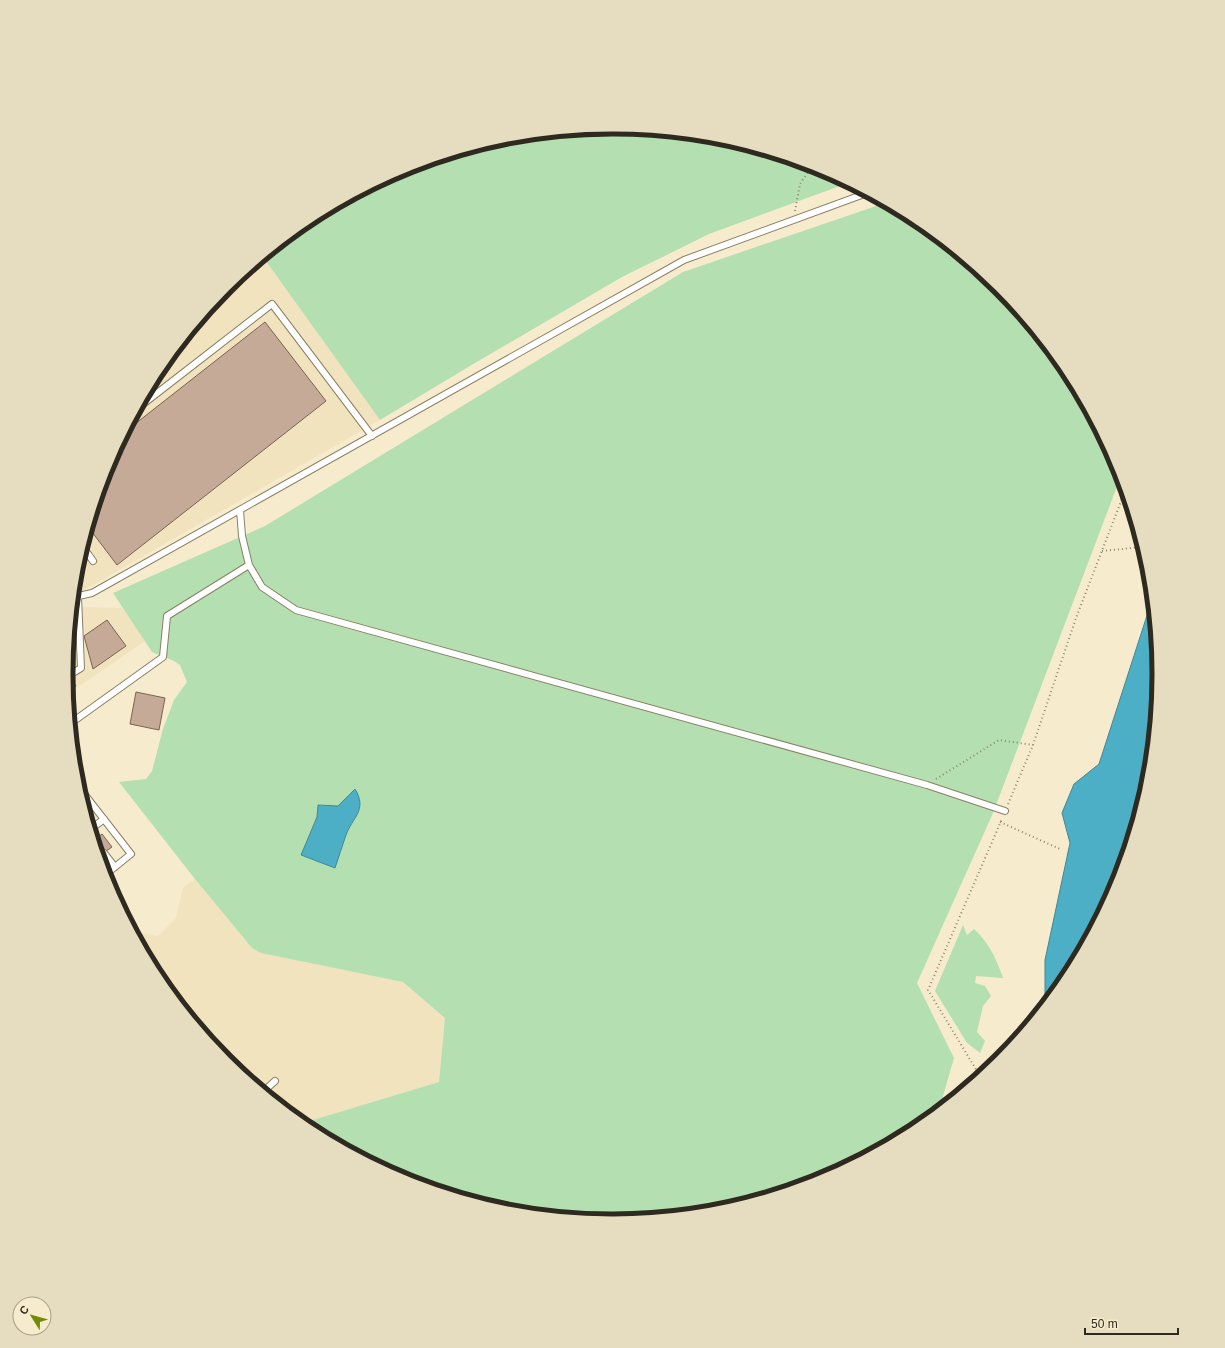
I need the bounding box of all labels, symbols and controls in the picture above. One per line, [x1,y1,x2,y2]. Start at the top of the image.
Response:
north arrow [12,1296,52,1336]
text: С [17,1303,31,1317]
scale bar [1085,1310,1178,1336]
text: 50 m [1091,1317,1118,1331]

